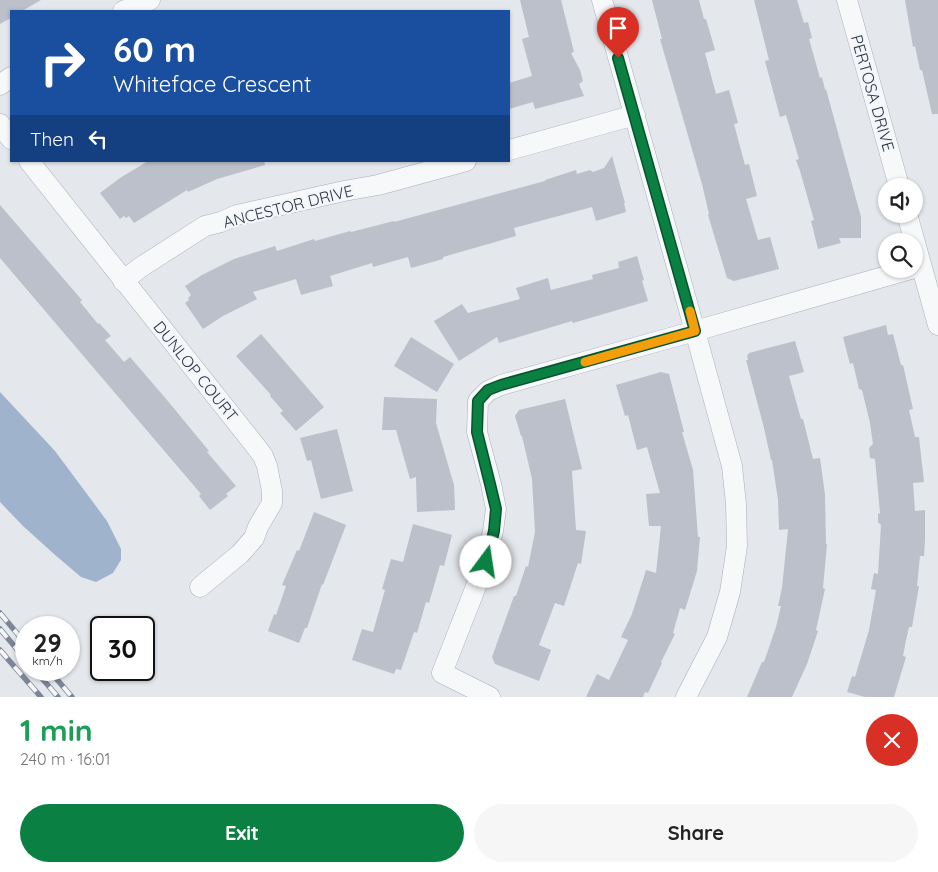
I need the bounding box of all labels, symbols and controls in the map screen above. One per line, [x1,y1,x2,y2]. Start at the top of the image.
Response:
pin [597,7,639,58]
icon: arrive [604,14,632,42]
text: 60 m [113,27,196,71]
icon: right [30,30,95,95]
street label: PERTOSA DRIVE [847,32,899,154]
text: Whiteface Crescent [113,70,311,98]
icon: left [84,125,112,153]
text: Then [30,127,74,151]
map controls [878,178,923,278]
button: sound [878,178,923,223]
street label: ANCESTOR DRIVE [221,180,355,232]
button: search [878,233,923,278]
street label: DUNLOP COURT [149,317,243,425]
position arrow [459,535,511,587]
speed limit sign: 30 [90,616,155,681]
text: 29 [33,627,62,658]
text: km/h [32,653,63,668]
text: 1 min [20,711,93,749]
button: close [866,714,918,766]
text: 240 m · 16:01 [20,749,110,769]
button: Exit [20,804,464,862]
button: Share [474,804,918,862]

